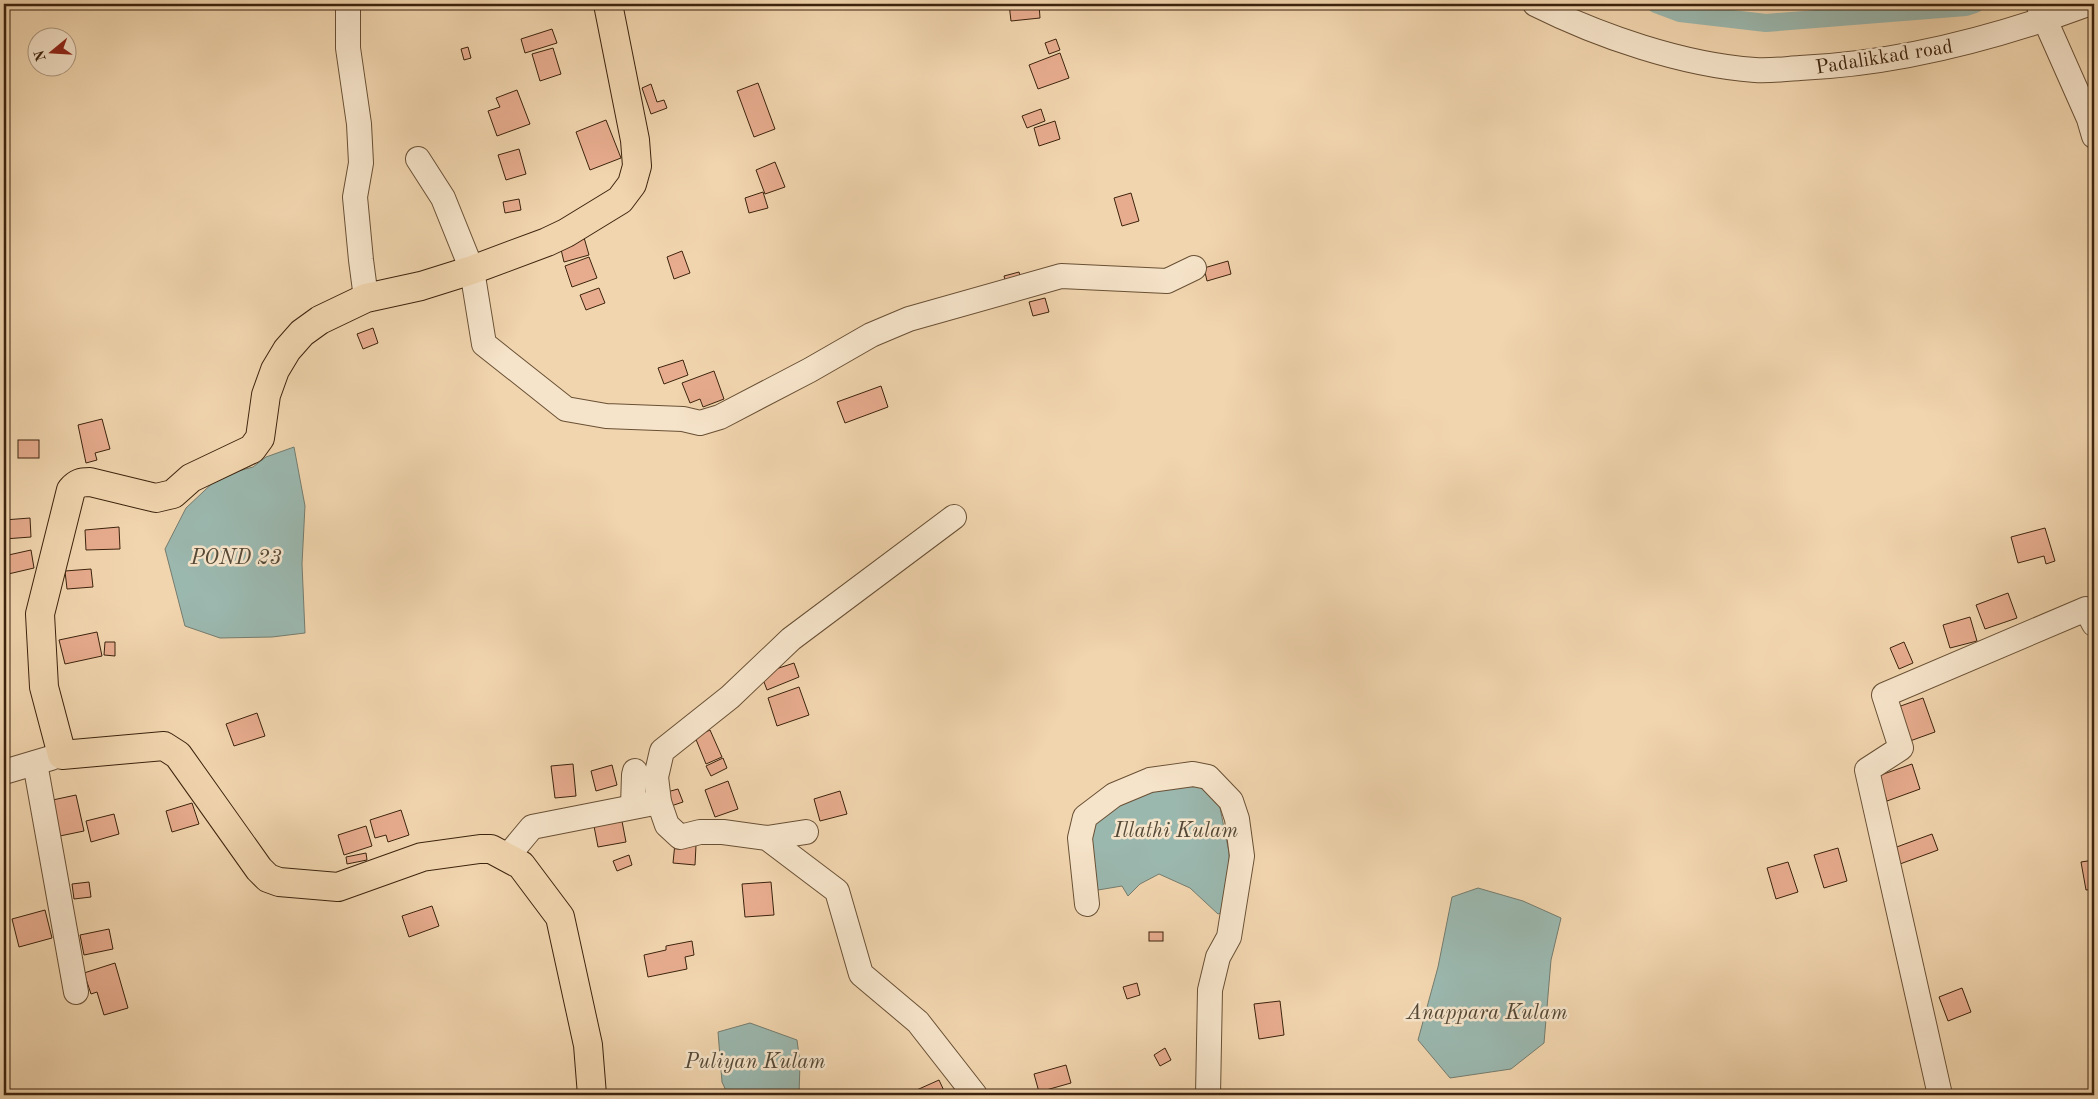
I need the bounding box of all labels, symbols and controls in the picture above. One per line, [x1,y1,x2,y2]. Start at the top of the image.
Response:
north arrow [28,28,78,78]
street label: Padalikkad road [1814,37,1954,79]
text: N [32,48,49,63]
water label: POND 23 [189,548,282,569]
water label: Illathi Kulam [1113,821,1238,842]
water label: Anappara Kulam [1406,1003,1567,1024]
water label: Puliyan Kulam [684,1052,826,1073]

